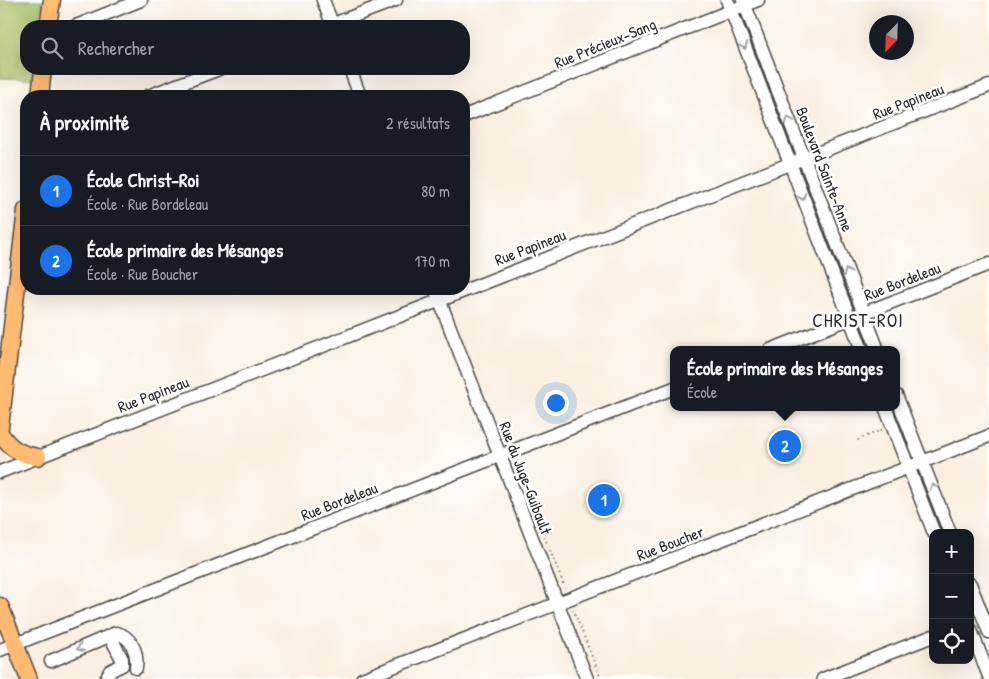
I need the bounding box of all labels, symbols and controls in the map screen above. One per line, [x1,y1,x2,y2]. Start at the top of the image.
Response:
street label: Rue Précieux-Sang [551,13,659,73]
north arrow [869,15,914,60]
search box [20,20,470,75]
icon: search [38,34,66,62]
text: Rechercher [78,35,155,61]
one-way arrow [739,41,749,49]
street label: Rue Papineau [869,77,947,125]
street label: Boulevard Sainte-Anne [791,104,859,235]
text: À proximité [40,108,129,137]
text: 2 résultats [386,112,450,134]
one-way arrow [784,117,794,125]
text: École Christ-Roi [87,167,199,193]
text: 1 [53,180,59,202]
text: 80 m [421,180,450,202]
text: École · Rue Bordeleau [87,193,208,215]
one-way arrow [797,193,807,201]
street label: Rue Papineau [491,223,569,271]
text: École primaire des Mésanges [87,237,283,263]
text: 2 [52,250,60,272]
text: 170 m [415,250,450,272]
street label: Rue Bordeleau [861,256,944,306]
text: École · Rue Boucher [87,263,198,285]
one-way arrow [843,268,854,277]
district label: CHRIST-ROI [812,307,904,333]
popup [670,346,900,411]
text: École primaire des Mésanges [687,355,883,381]
street label: Rue Papineau [114,370,192,418]
text: École [687,381,717,403]
your location [543,390,569,416]
street label: Rue du Juge-Guibault [494,419,558,538]
pin: 2 [769,427,801,465]
street label: Rue Bordeleau [298,476,381,526]
pin: 1 [588,481,620,519]
one-way arrow [928,483,939,492]
street label: Rue Boucher [633,520,707,566]
map controls [929,529,974,664]
button: + [929,529,974,574]
button: − [929,574,974,619]
button: locate [929,619,974,664]
one-way arrow [77,642,85,652]

